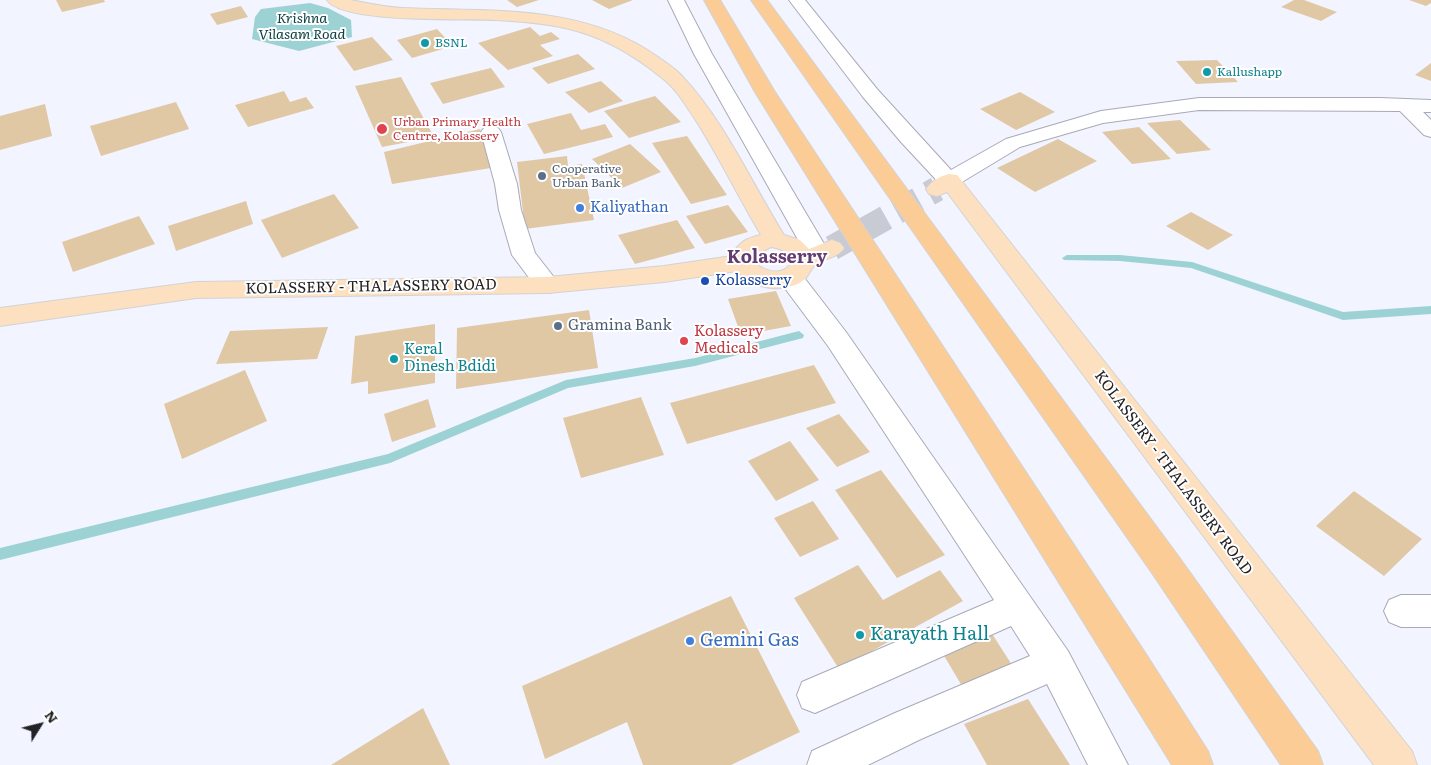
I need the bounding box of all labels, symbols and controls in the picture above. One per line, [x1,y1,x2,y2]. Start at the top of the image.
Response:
water label: Krishna Vilasam Road [259,11,345,44]
place label: BSNL [435,36,468,50]
marker: BSNL [419,37,431,49]
place label: Kallushapp [1217,65,1282,79]
marker: Kallushapp [1201,66,1213,78]
place label: Urban Primary Health Centrre, Kolassery [393,115,521,143]
marker: Urban Primary Health Centrre, Kolassery [375,122,389,136]
place label: Cooperative Urban Bank [552,162,621,190]
marker: Cooperative Urban Bank [536,170,548,182]
place label: Kaliyathan [590,199,669,217]
marker: Kaliyathan [574,202,586,214]
district label: Kolasserry [727,247,827,269]
place label: Kolasserry [715,272,792,290]
marker: Kolasserry [699,275,711,287]
street label: KOLASSERY - THALASSERY ROAD [245,276,497,298]
place label: Gramina Bank [568,317,672,335]
marker: Gramina Bank [552,320,564,332]
place label: Kolassery Medicals [694,323,763,358]
marker: Kolassery Medicals [678,335,690,347]
place label: Keral Dinesh Bdidi [404,341,496,376]
marker: Keral Dinesh Bdidi [388,353,400,365]
street label: KOLASSERY - THALASSERY ROAD [1090,367,1256,579]
place label: Karayath Hall [870,624,989,646]
marker: Karayath Hall [854,629,866,641]
place label: Gemini Gas [700,630,799,652]
marker: Gemini Gas [684,635,696,647]
north arrow [15,700,65,750]
text: N [41,706,64,727]

